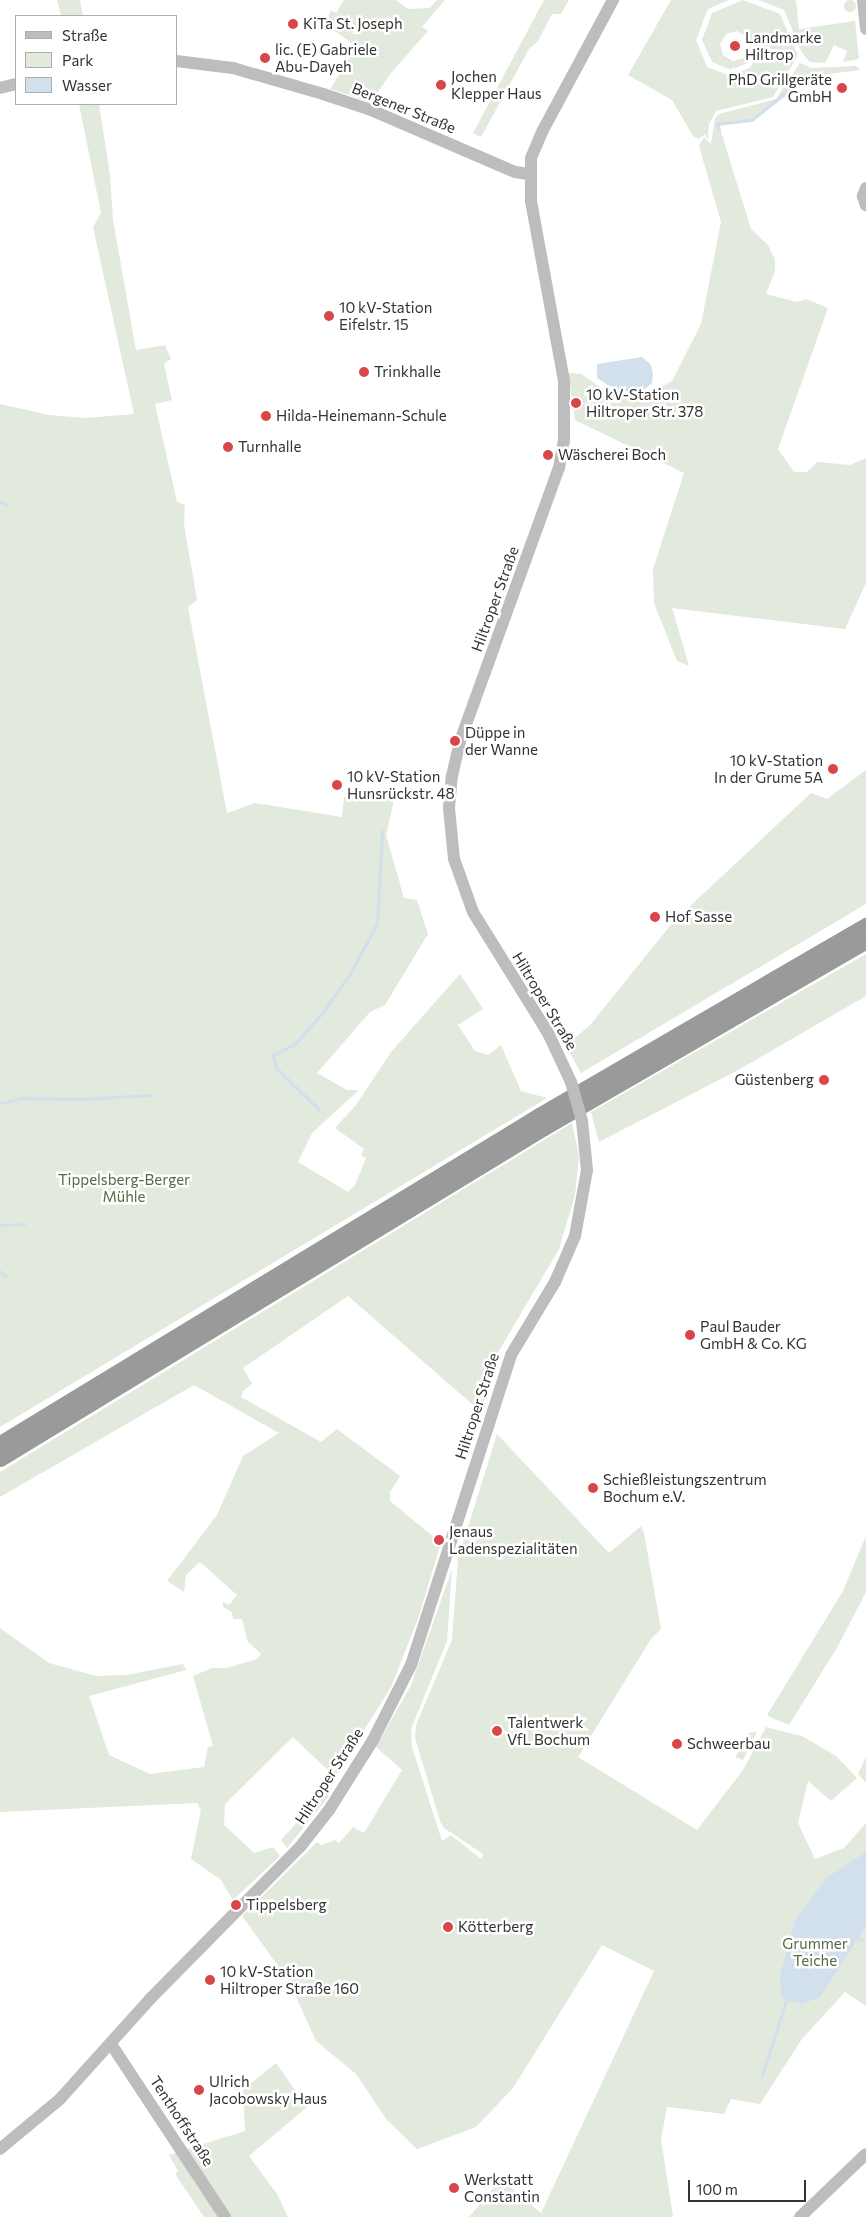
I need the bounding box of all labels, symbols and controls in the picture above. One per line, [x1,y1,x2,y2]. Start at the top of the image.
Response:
legend [15,15,178,105]
place label: KiTa St. Joseph [303,15,403,33]
marker: KiTa St. Joseph [287,18,299,30]
text: Straße [62,26,108,44]
place label: Landmarke Hiltrop [745,28,821,63]
place label: lic. (E) Gabriele Abu-Dayeh [275,40,377,75]
marker: Landmarke Hiltrop [729,40,741,52]
text: Park [62,51,93,69]
marker: lic. (E) Gabriele Abu-Dayeh [259,52,271,64]
place label: Jochen Klepper Haus [451,67,542,102]
place label: PhD Grillgeräte GmbH [728,70,832,105]
text: Wasser [62,76,112,94]
street label: Bergener Straße [349,79,459,137]
marker: Jochen Klepper Haus [435,79,447,91]
marker: PhD Grillgeräte GmbH [836,82,848,94]
place label: 10 kV-Station Eifelstr. 15 [339,298,432,333]
marker: 10 kV-Station Eifelstr. 15 [323,310,335,322]
place label: Trinkhalle [374,363,441,381]
marker: Trinkhalle [358,366,370,378]
place label: 10 kV-Station Hiltroper Str. 378 [586,385,703,420]
marker: 10 kV-Station Hiltroper Str. 378 [570,397,582,409]
place label: Hilda-Heinemann-Schule [276,407,447,425]
marker: Hilda-Heinemann-Schule [260,410,272,422]
place label: Turnhalle [238,438,301,456]
marker: Turnhalle [222,441,234,453]
place label: Wäscherei Boch [558,446,666,464]
marker: Wäscherei Boch [542,449,554,461]
street label: Hiltroper Straße [468,544,522,654]
place label: Düppe in der Wanne [465,723,538,758]
marker: Düppe in der Wanne [449,735,461,747]
place label: 10 kV-Station In der Grume 5A [714,751,823,786]
marker: 10 kV-Station In der Grume 5A [827,763,839,775]
place label: 10 kV-Station Hunsrückstr. 48 [347,767,455,802]
marker: 10 kV-Station Hunsrückstr. 48 [331,779,343,791]
place label: Hof Sasse [665,908,732,926]
marker: Hof Sasse [649,911,661,923]
street label: Hiltroper Straße [509,949,581,1053]
place label: Güstenberg [734,1071,814,1089]
marker: Güstenberg [818,1074,830,1086]
park label: Tippelsberg-Berger Mühle [58,1170,190,1205]
place label: Paul Bauder GmbH & Co. KG [700,1317,807,1352]
marker: Paul Bauder GmbH & Co. KG [684,1329,696,1341]
street label: Hiltroper Straße [451,1350,503,1462]
place label: Schießleistungszentrum Bochum e.V. [603,1470,767,1505]
marker: Schießleistungszentrum Bochum e.V. [587,1482,599,1494]
place label: Jenaus Ladenspezialitäten [449,1522,578,1557]
marker: Jenaus Ladenspezialitäten [433,1534,445,1546]
place label: Talentwerk VfL Bochum [507,1713,590,1748]
street label: Hiltroper Straße [291,1725,367,1827]
marker: Talentwerk VfL Bochum [491,1725,503,1737]
place label: Schweerbau [687,1735,770,1753]
marker: Schweerbau [671,1738,683,1750]
place label: Tippelsberg [246,1896,327,1914]
marker: Tippelsberg [230,1899,242,1911]
place label: Kötterberg [458,1918,533,1936]
marker: Kötterberg [442,1921,454,1933]
park label: Grummer Teiche [782,1934,848,1969]
place label: 10 kV-Station Hiltroper Straße 160 [220,1962,359,1997]
marker: 10 kV-Station Hiltroper Straße 160 [204,1974,216,1986]
place label: Ulrich Jacobowsky Haus [209,2072,327,2107]
street label: Tenthoffstraße [146,2073,218,2169]
marker: Ulrich Jacobowsky Haus [193,2084,205,2096]
place label: Werkstatt Constantin [464,2170,540,2205]
scale bar [691,2170,808,2202]
text: 100 m [696,2180,738,2198]
marker: Werkstatt Constantin [448,2182,460,2194]

